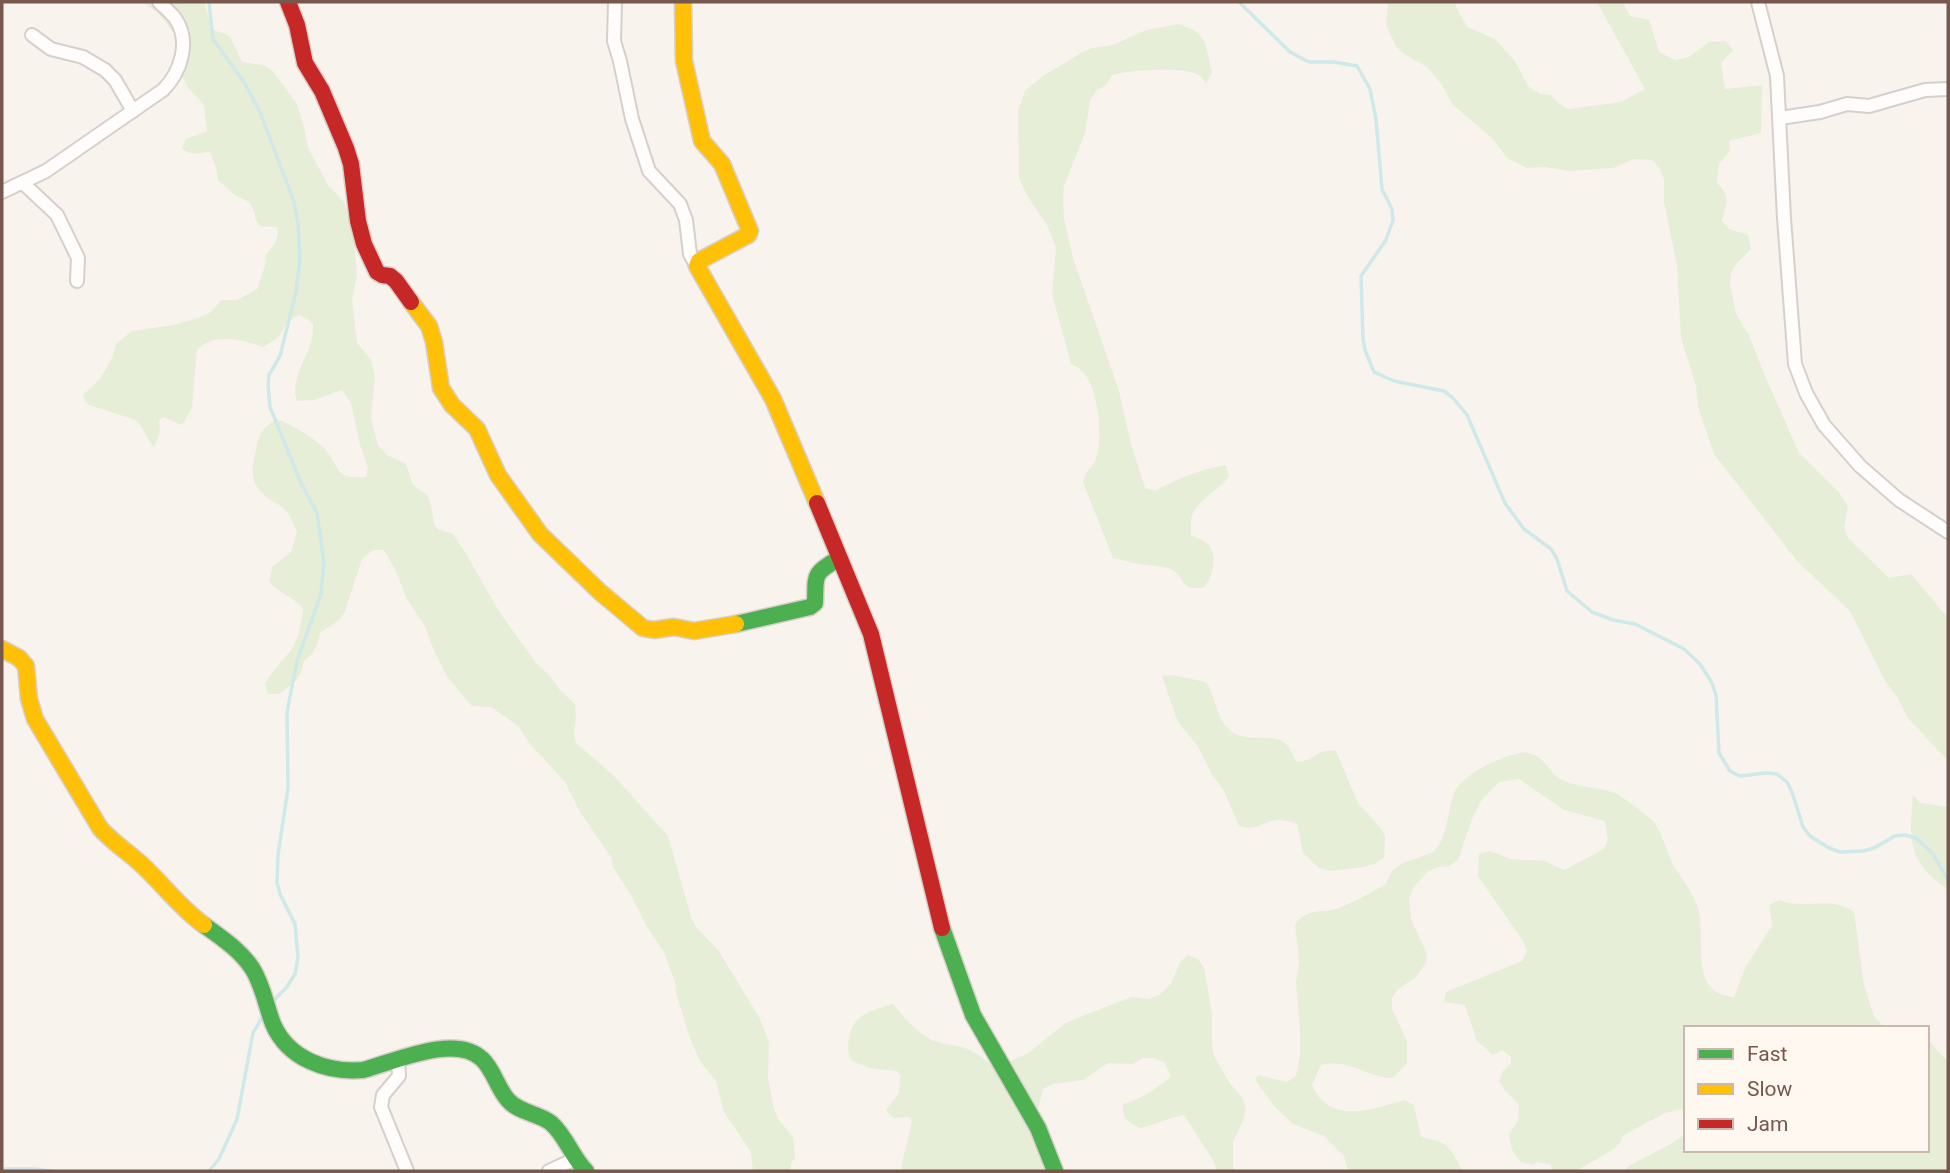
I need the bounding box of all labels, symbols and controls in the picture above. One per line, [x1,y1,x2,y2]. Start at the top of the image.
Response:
legend [1684,1026,1929,1152]
text: Fast [1747,1042,1788,1066]
text: Slow [1747,1077,1793,1101]
text: Jam [1747,1112,1788,1136]

